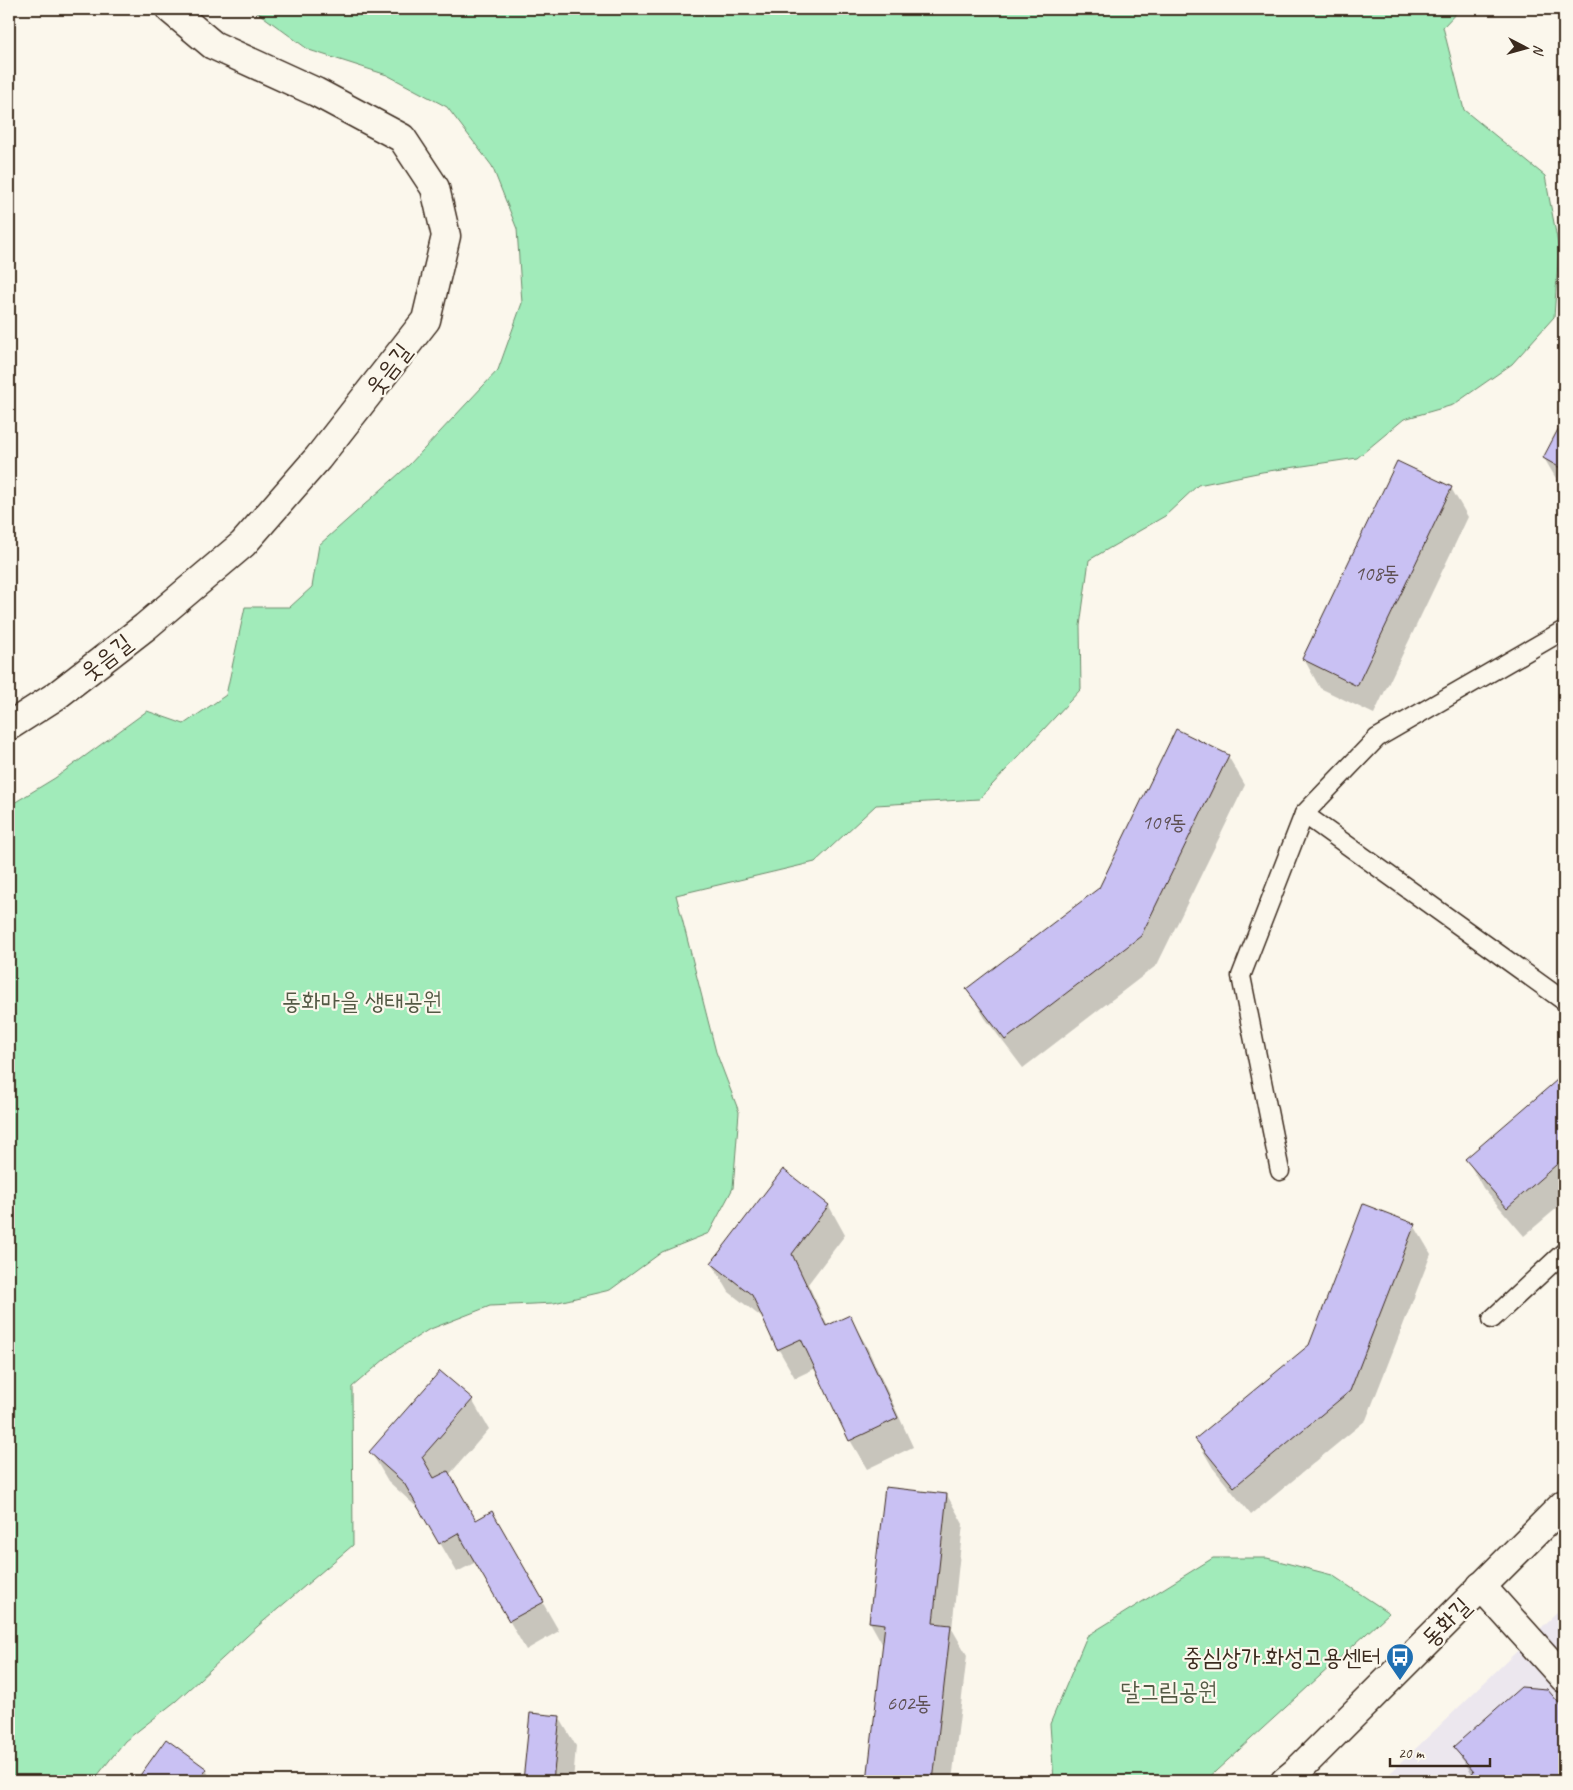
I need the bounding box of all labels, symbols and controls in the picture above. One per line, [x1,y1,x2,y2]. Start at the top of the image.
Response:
north arrow [1500,22,1550,72]
text: N [1529,44,1547,57]
street label: 웃음길 [358,337,418,401]
house number: 108동 [1354,560,1400,586]
street label: 웃음길 [74,627,138,687]
house number: 109동 [1141,809,1187,835]
park label: 동화마을 생태공원 [282,986,442,1016]
street label: 동화길 [1415,1591,1477,1653]
place label: 중심상가.화성고용센터 [1183,1642,1381,1672]
bus stop icon: 중심상가.화성고용센터 [1385,1642,1415,1681]
park label: 달그림공원 [1121,1676,1217,1706]
house number: 602동 [886,1690,932,1716]
scale bar [1390,1735,1490,1767]
text: 20 m [1398,1744,1425,1763]

